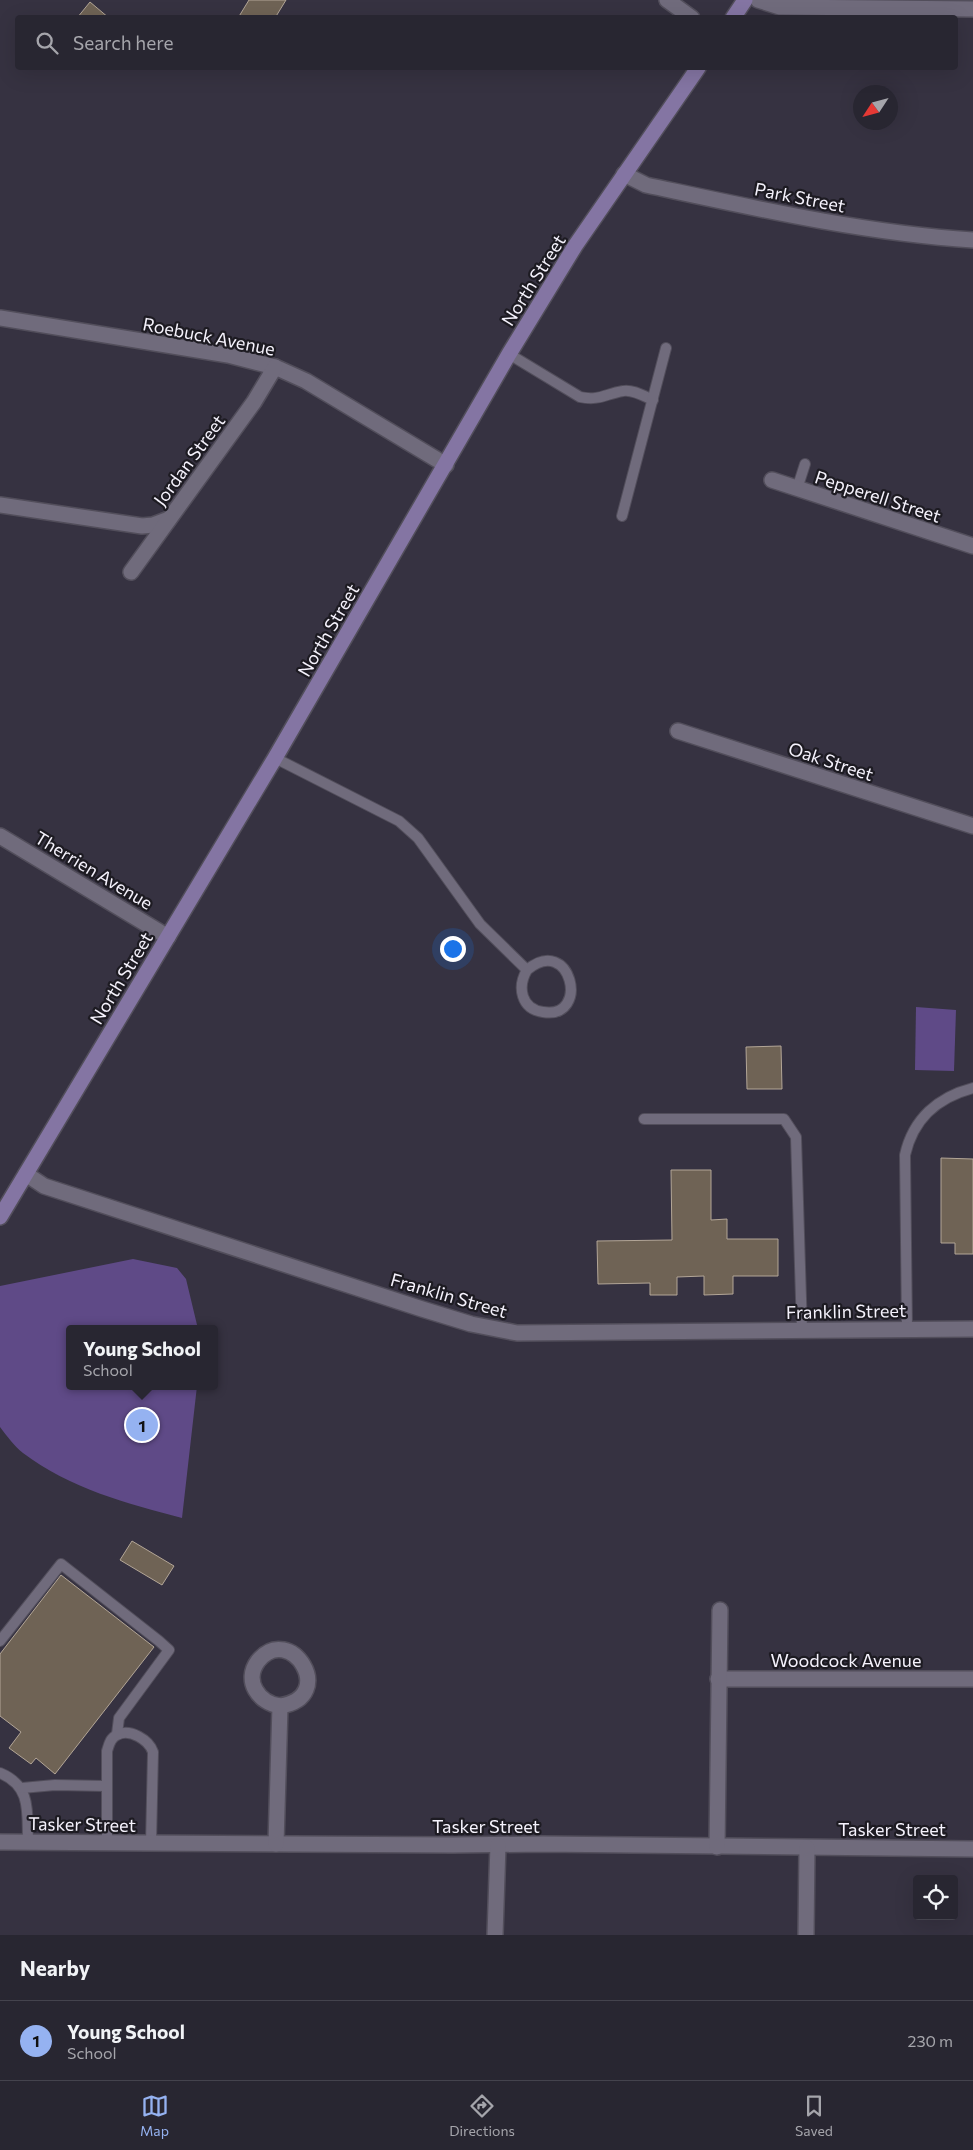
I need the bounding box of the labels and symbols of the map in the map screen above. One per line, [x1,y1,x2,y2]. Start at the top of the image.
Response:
north arrow [853,85,898,130]
street label: Park Street [753,177,847,217]
street label: North Street [496,230,570,330]
street label: Roebuck Avenue [141,312,277,360]
street label: Jordan Street [149,410,229,510]
street label: Pepperell Street [812,465,944,527]
street label: North Street [293,580,363,680]
street label: Oak Street [786,737,876,785]
street label: Therrien Avenue [31,826,157,914]
street label: North Street [85,928,157,1028]
your location [440,936,466,962]
street label: Franklin Street [388,1268,510,1322]
street label: Franklin Street [786,1299,906,1323]
pin: 1 [126,1406,158,1444]
street label: Woodcock Avenue [771,1649,921,1671]
street label: Tasker Street [28,1812,136,1836]
street label: Tasker Street [432,1815,540,1837]
street label: Tasker Street [838,1818,946,1840]

